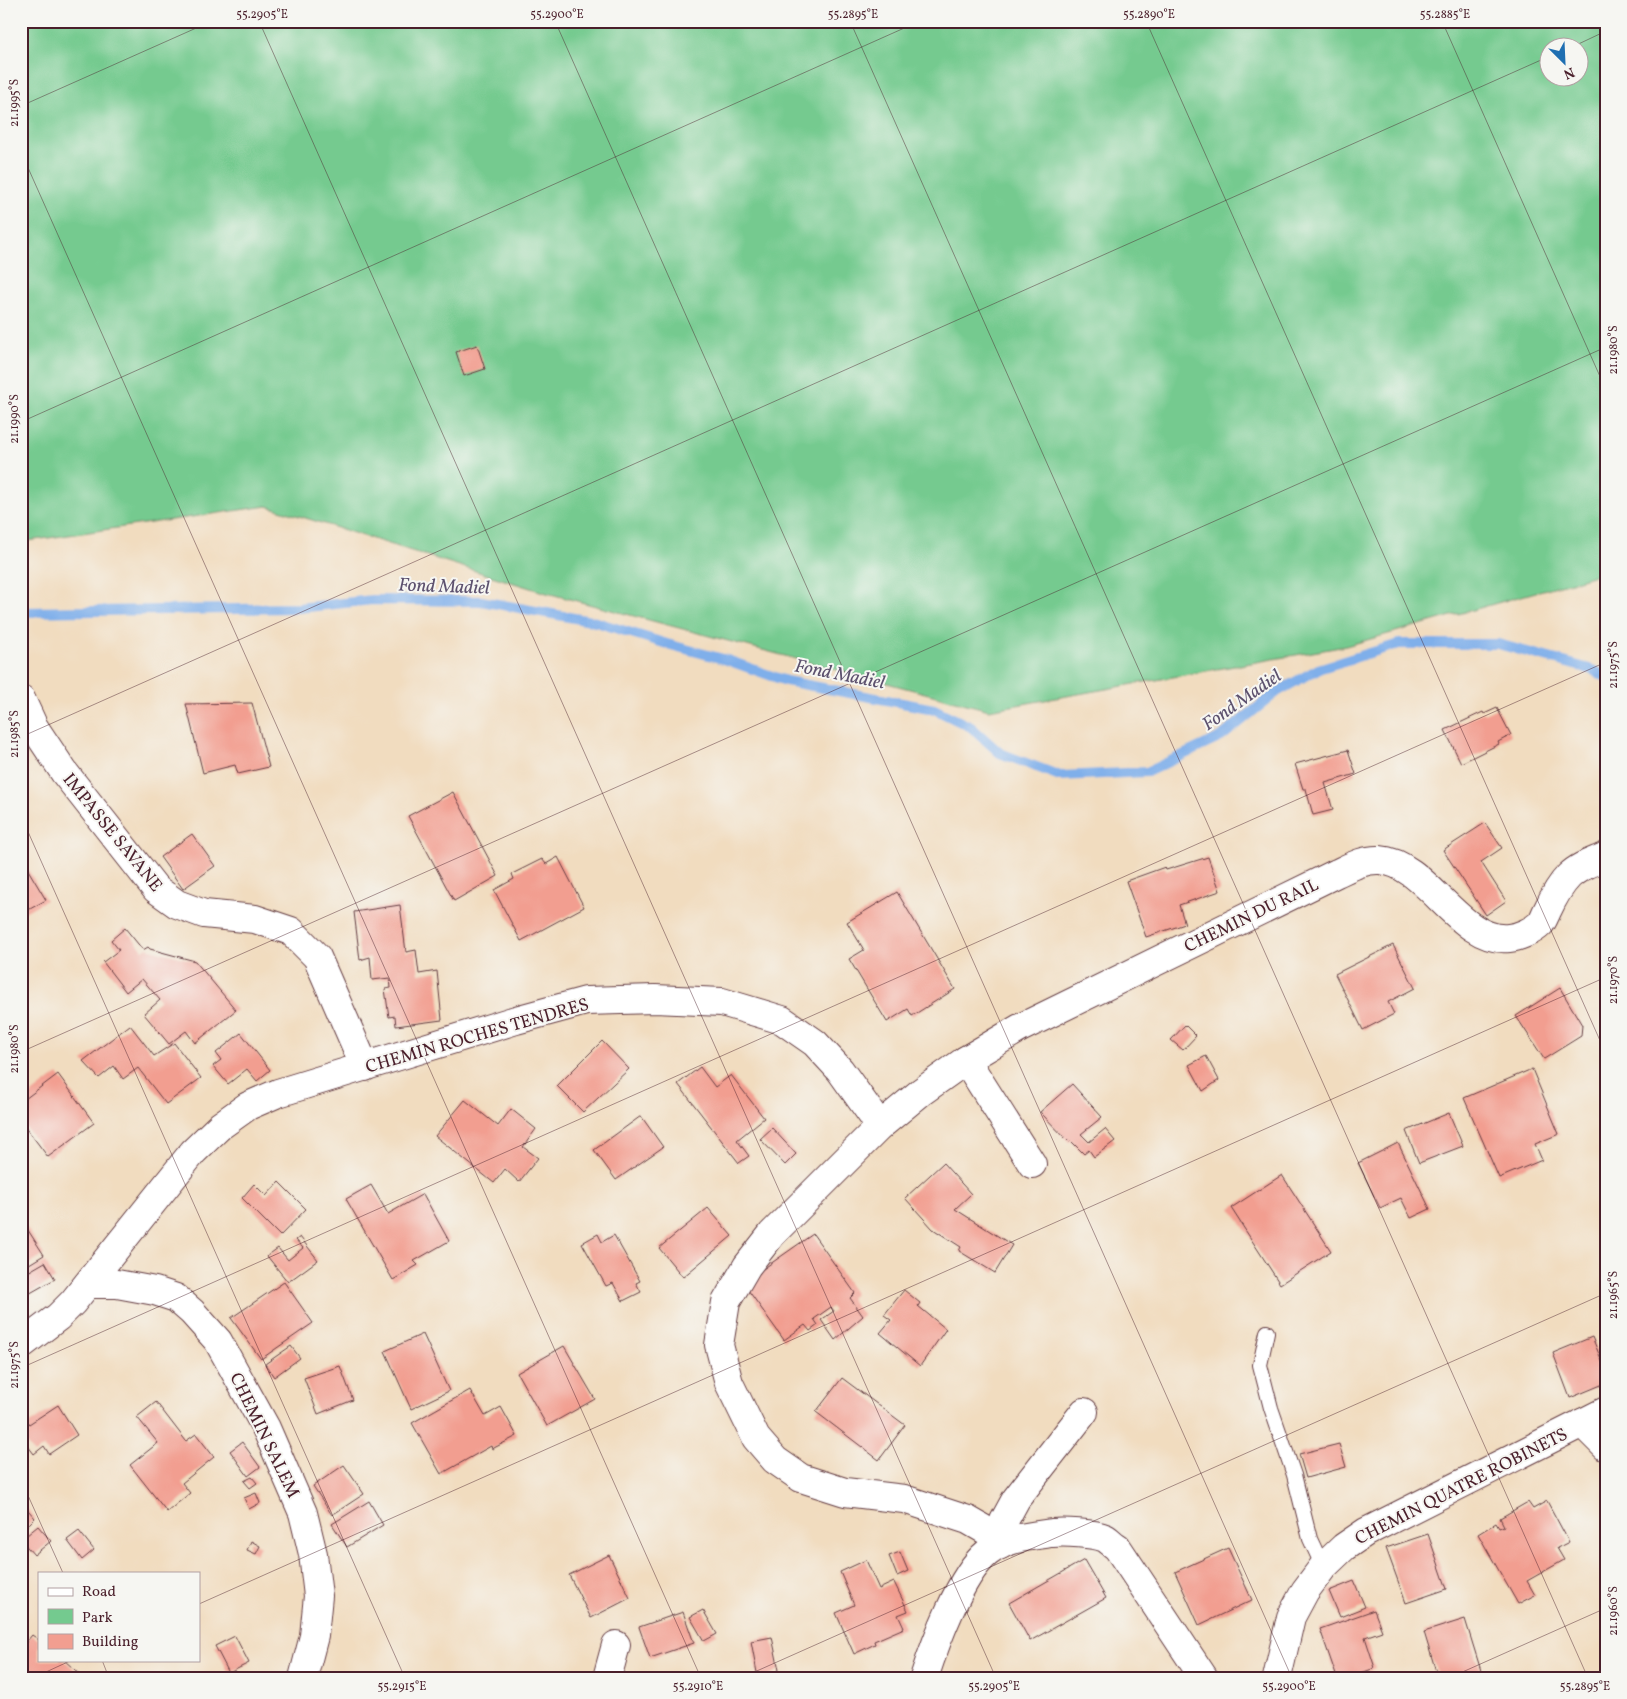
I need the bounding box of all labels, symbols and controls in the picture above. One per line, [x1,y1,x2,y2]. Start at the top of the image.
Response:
text: 55.2905°E [236,7,288,23]
text: 55.2900°E [530,7,584,23]
text: 55.2895°E [828,7,878,23]
text: 55.2890°E [1123,7,1175,23]
text: 55.2885°E [1420,7,1470,23]
north arrow [1540,38,1590,88]
text: N [1560,62,1577,83]
text: 21.1995°S [7,79,23,127]
text: 21.1980°S [1606,325,1622,375]
text: 21.1990°S [7,394,23,444]
water label: Fond Madiel [398,572,490,602]
text: 21.1975°S [1606,641,1622,689]
water label: Fond Madiel [792,653,887,697]
water label: Fond Madiel [1197,664,1287,738]
text: 21.1985°S [7,710,23,758]
street label: IMPASSE SAVANE [56,768,168,898]
street label: CHEMIN DU RAIL [1180,873,1323,960]
text: 21.1970°S [1606,956,1622,1004]
street label: CHEMIN ROCHES TENDRES [363,993,592,1080]
text: 21.1980°S [7,1024,23,1074]
text: 21.1965°S [1606,1271,1622,1319]
text: 21.1975°S [7,1341,23,1389]
street label: CHEMIN SALEM [223,1369,305,1503]
street label: CHEMIN QUATRE ROBINETS [1351,1423,1572,1552]
legend [38,1572,200,1662]
text: Road [82,1582,116,1603]
text: 21.1960°S [1606,1586,1622,1636]
text: Park [82,1608,113,1629]
text: Building [82,1632,139,1653]
text: 55.2915°E [377,1679,427,1695]
text: 55.2910°E [673,1679,723,1695]
text: 55.2905°E [968,1679,1020,1695]
text: 55.2900°E [1262,1679,1316,1695]
text: 55.2895°E [1560,1679,1610,1695]

